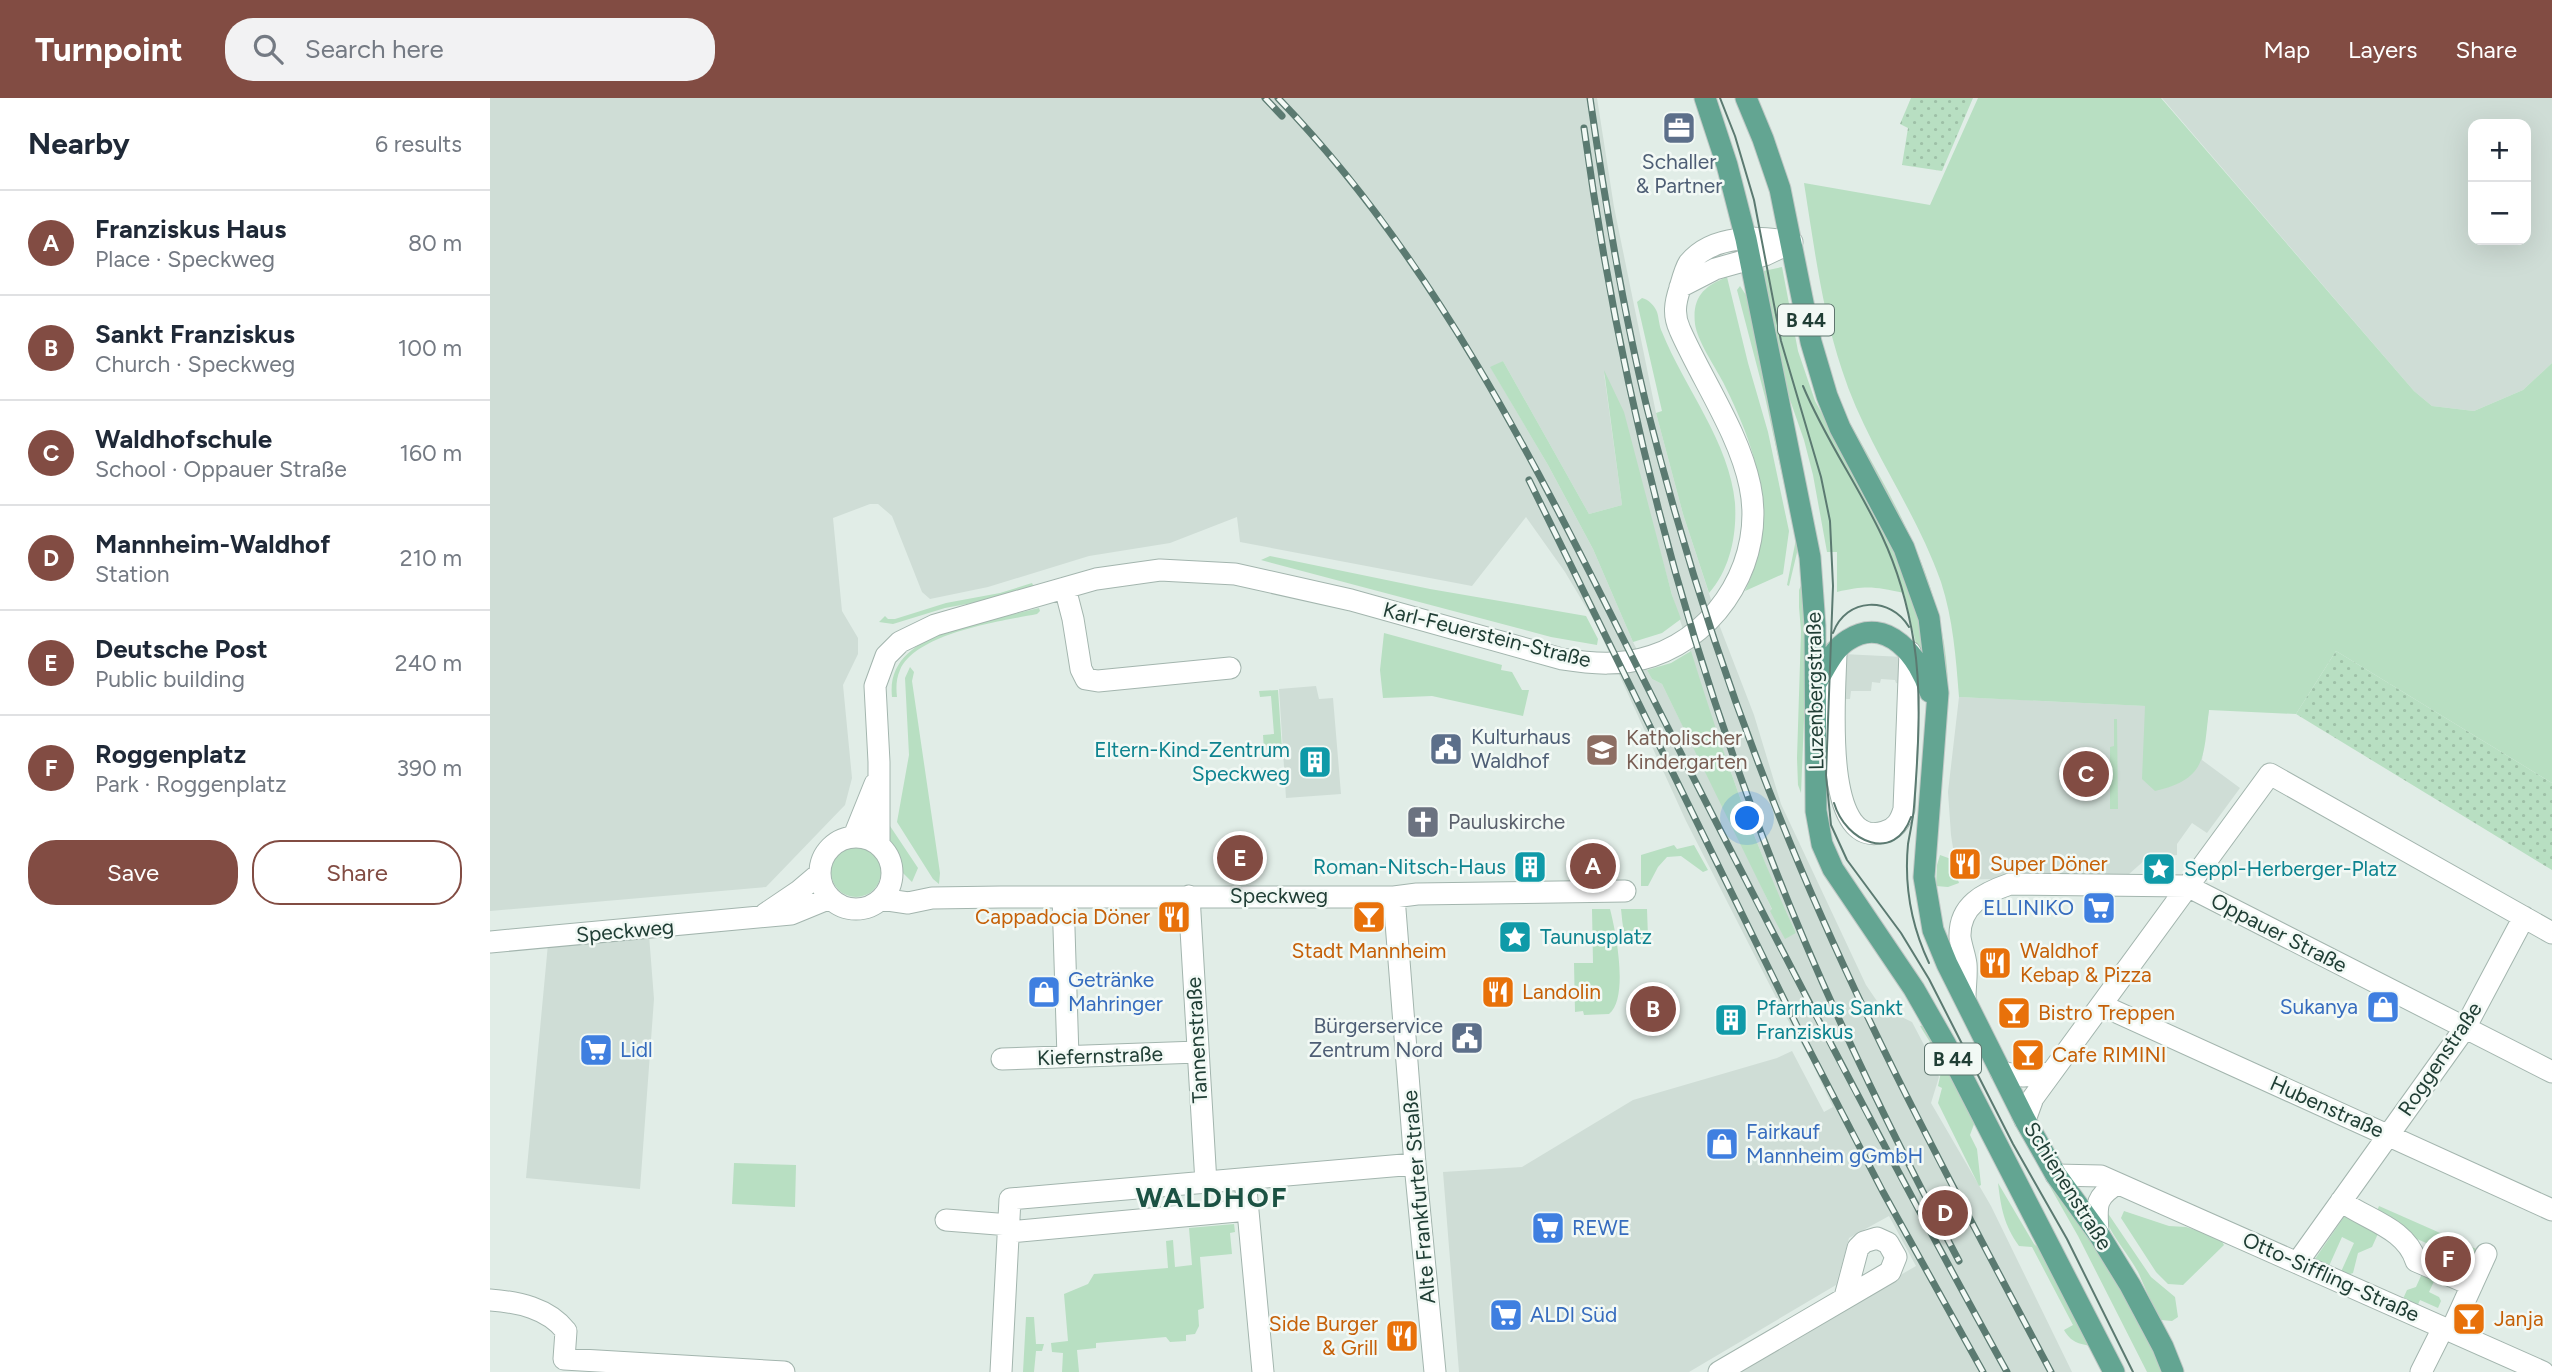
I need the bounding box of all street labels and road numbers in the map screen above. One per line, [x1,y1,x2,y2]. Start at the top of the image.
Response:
road number: B 44 [1778,304,1834,336]
street label: Karl-Feuerstein-Straße [1381,597,1594,672]
street label: Luzenbergstraße [1801,612,1828,770]
street label: Speckweg [1230,883,1328,908]
street label: Oppauer Straße [2207,888,2351,978]
street label: Speckweg [575,914,675,947]
street label: Tannenstraße [1181,976,1212,1104]
street label: Roggenstraße [2392,997,2487,1120]
street label: Kiefernstraße [1037,1041,1163,1070]
road number: B 44 [1925,1043,1981,1074]
street label: Hubenstraße [2266,1070,2388,1143]
street label: Alte Frankfurter Straße [1397,1089,1440,1305]
street label: Schienenstraße [2019,1117,2118,1254]
street label: Otto-Siffling-Straße [2239,1226,2423,1327]

